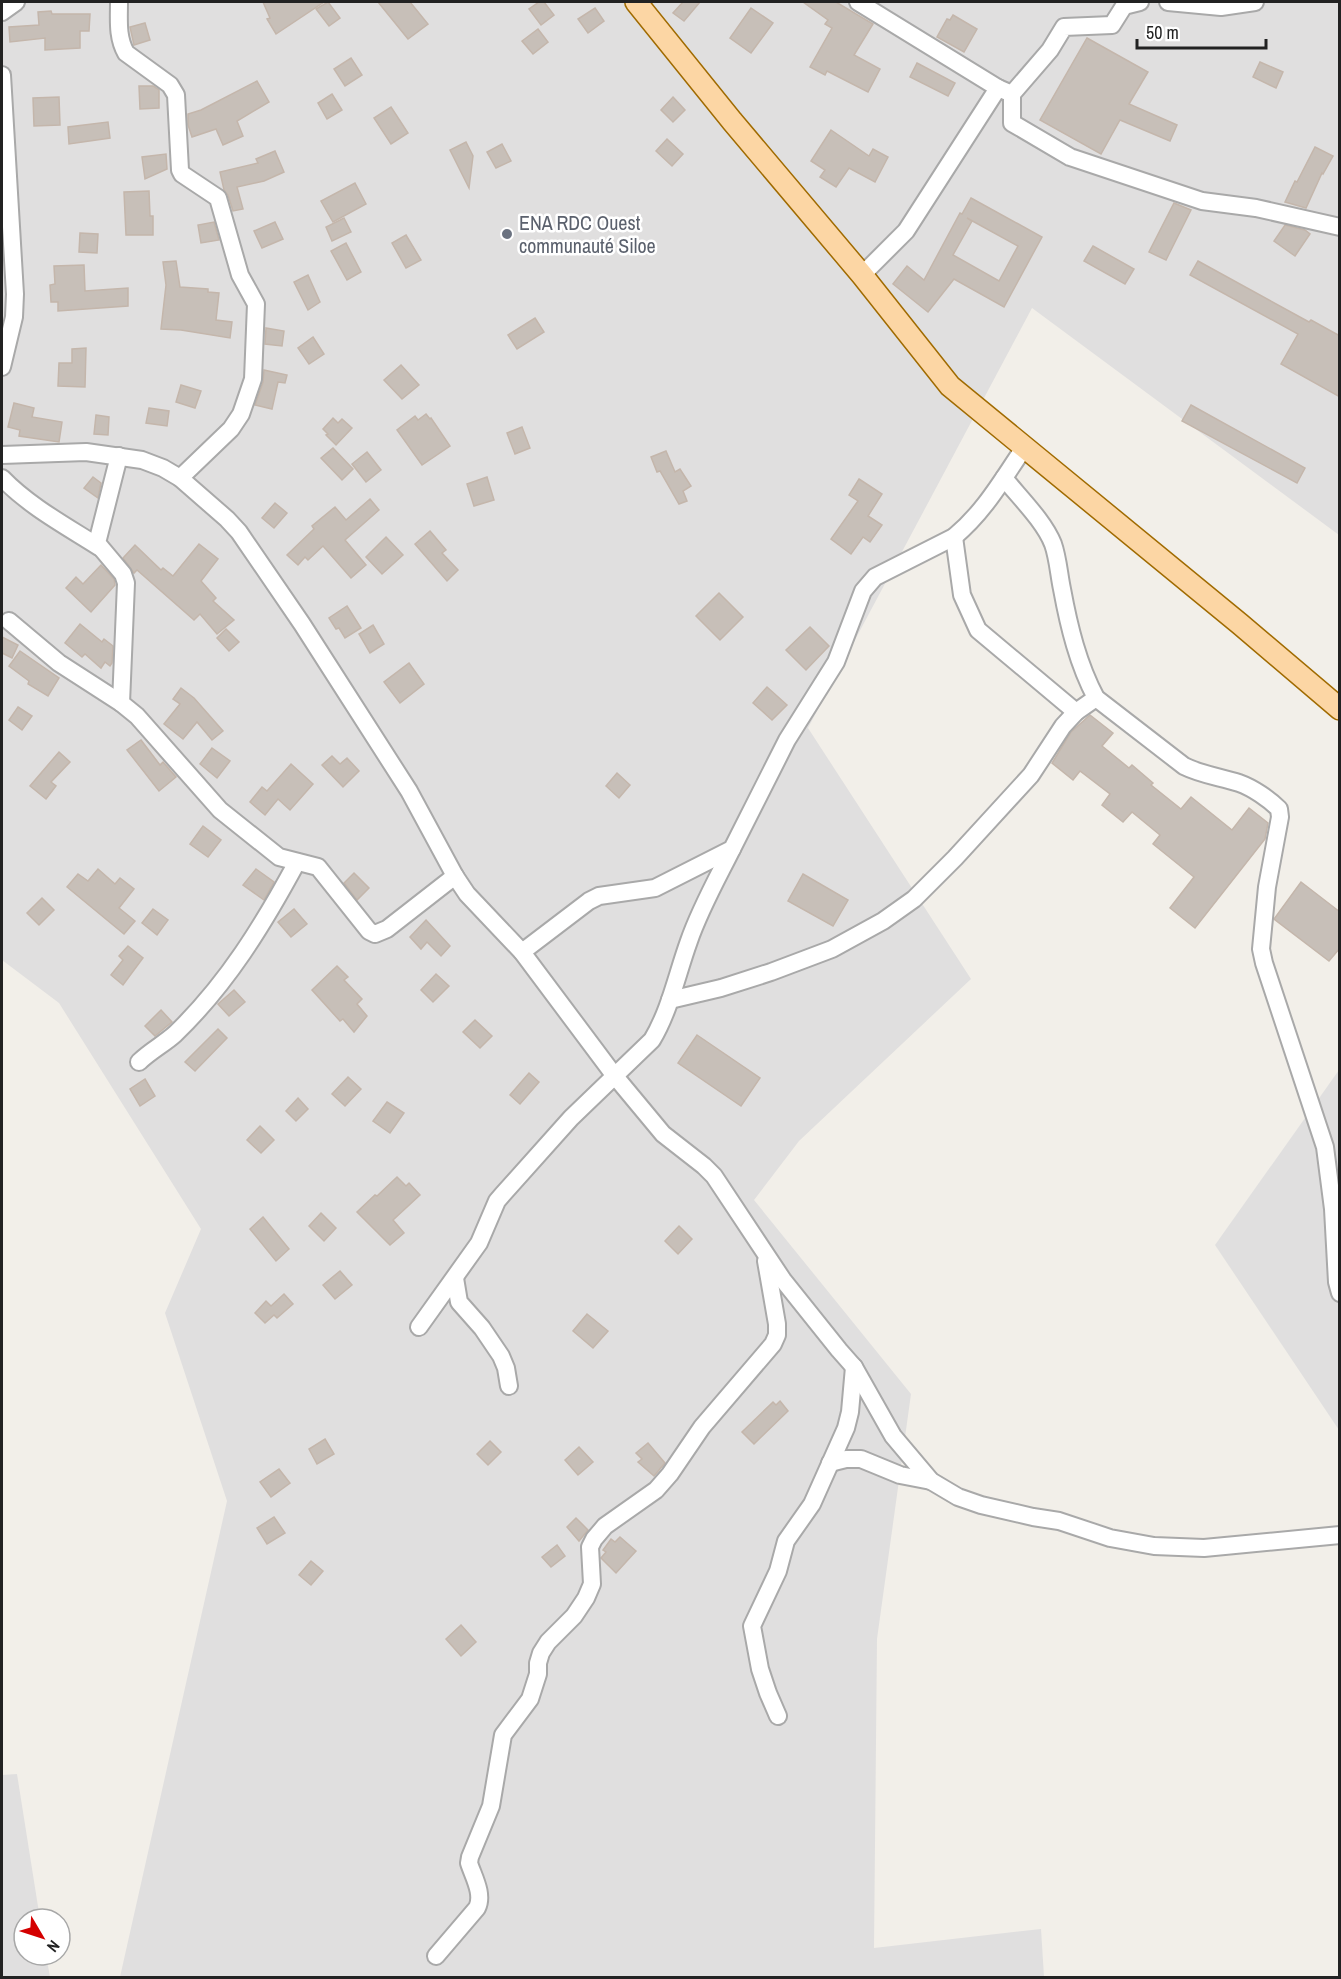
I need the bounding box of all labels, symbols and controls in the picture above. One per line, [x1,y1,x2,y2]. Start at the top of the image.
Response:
scale bar [1137,12,1266,50]
text: 50 m [1146,20,1179,45]
place label: ENA RDC Ouest communauté Siloe [519,209,656,259]
marker: ENA RDC Ouest communauté Siloe [500,227,514,241]
north arrow [12,1907,72,1967]
text: N [42,1936,65,1957]

